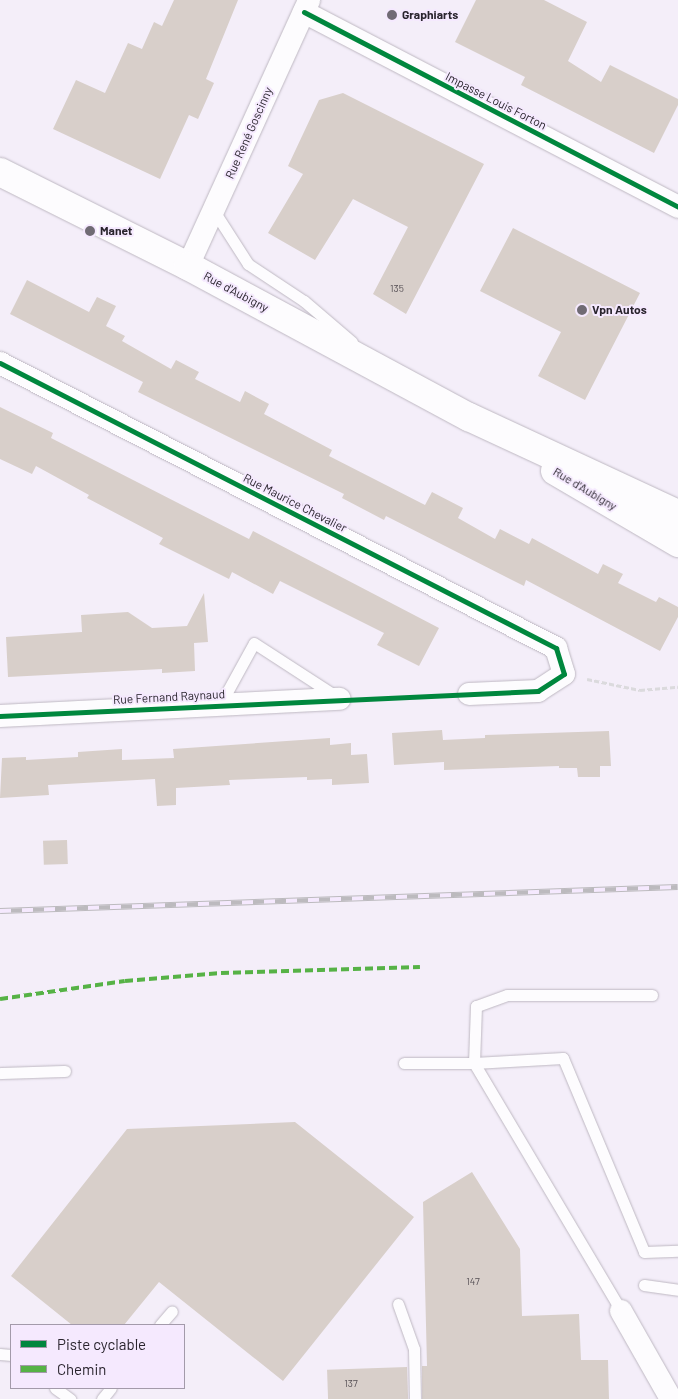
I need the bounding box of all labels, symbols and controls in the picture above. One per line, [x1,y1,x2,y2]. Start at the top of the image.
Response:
place label: Graphiarts [402,8,458,22]
marker: Graphiarts [386,9,398,21]
street label: Impasse Louis Forton [443,69,549,133]
street label: Rue René Goscinny [222,85,276,181]
place label: Manet [100,224,132,238]
marker: Manet [84,225,96,237]
street label: Rue d'Aubigny [201,269,271,315]
house number: 135 [390,283,404,295]
place label: Vpn Autos [592,303,647,317]
marker: Vpn Autos [576,304,588,316]
street label: Rue d'Aubigny [551,464,619,514]
street label: Rue Maurice Chevalier [241,471,349,535]
street label: Rue Fernand Raynaud [113,687,225,707]
house number: 147 [466,1276,480,1288]
legend [10,1324,185,1389]
text: Piste cyclable [57,1335,146,1353]
text: Chemin [57,1360,106,1378]
house number: 137 [344,1378,358,1390]

